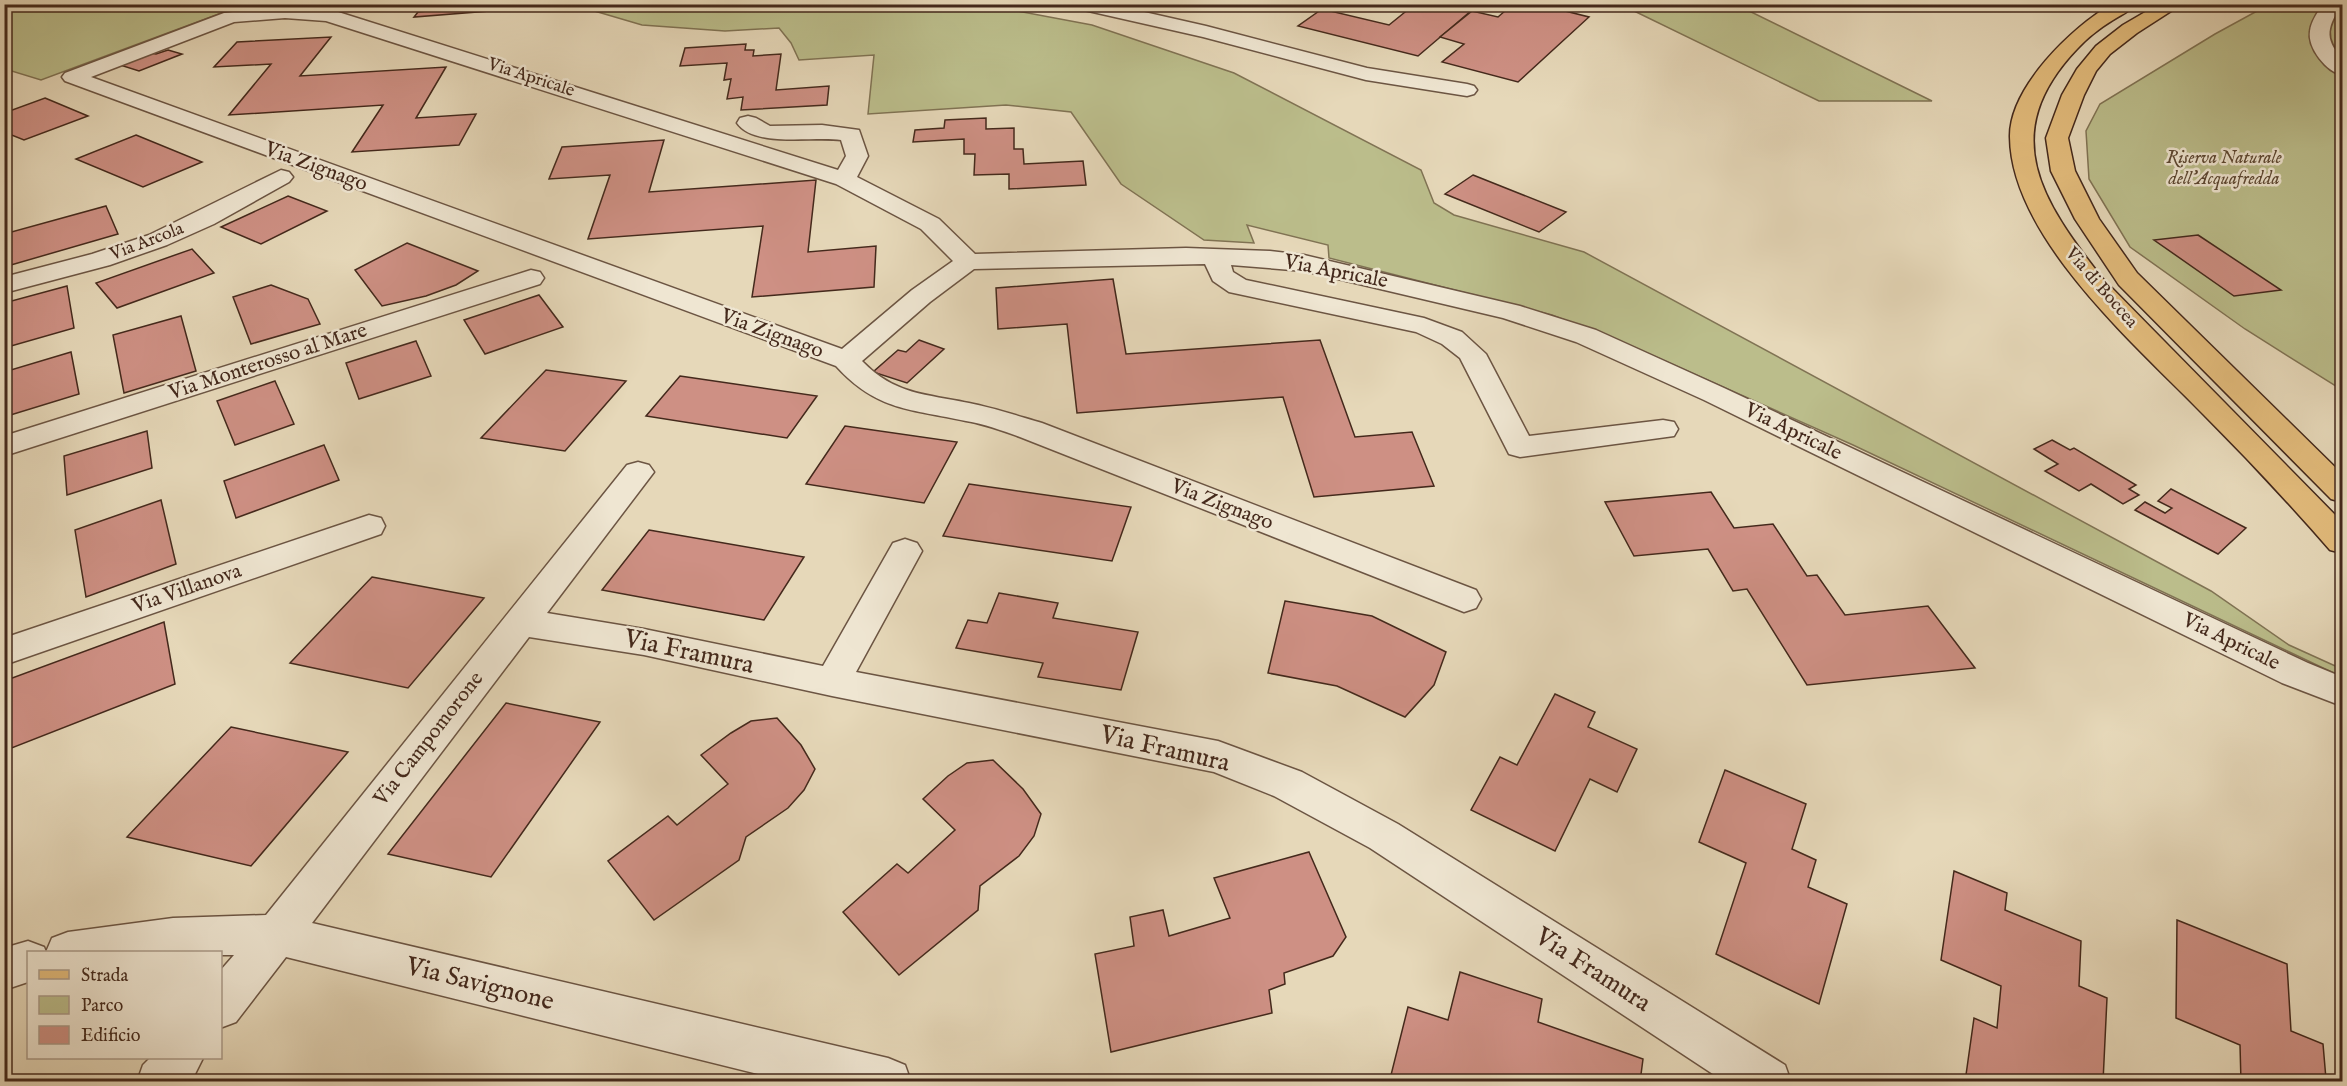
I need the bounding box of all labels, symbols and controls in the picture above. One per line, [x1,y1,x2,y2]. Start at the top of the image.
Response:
street label: Via Apricale [484,53,577,103]
street label: Via Zignago [260,136,371,198]
park label: Riserva Naturale dell'Acquafredda [2166,147,2282,191]
street label: Via Arcola [106,217,187,267]
street label: Via di Boccea [2059,242,2143,333]
street label: Via Apricale [1281,249,1391,295]
street label: Via Zignago [716,303,827,365]
street label: Via Monterosso al Mare [164,317,371,407]
street label: Via Apricale [1739,396,1846,467]
street label: Via Zignago [1166,473,1277,537]
street label: Via Villanova [128,557,246,621]
street label: Via Apricale [2177,606,2284,677]
street label: Via Framura [620,622,758,682]
street label: Via Campomorone [368,666,490,812]
street label: Via Framura [1096,718,1234,780]
street label: Via Framura [1528,920,1658,1020]
street label: Via Savignone [402,949,557,1018]
legend [27,951,222,1059]
text: Strada [81,965,128,988]
text: Parco [81,995,123,1018]
text: Edificio [81,1025,141,1048]

